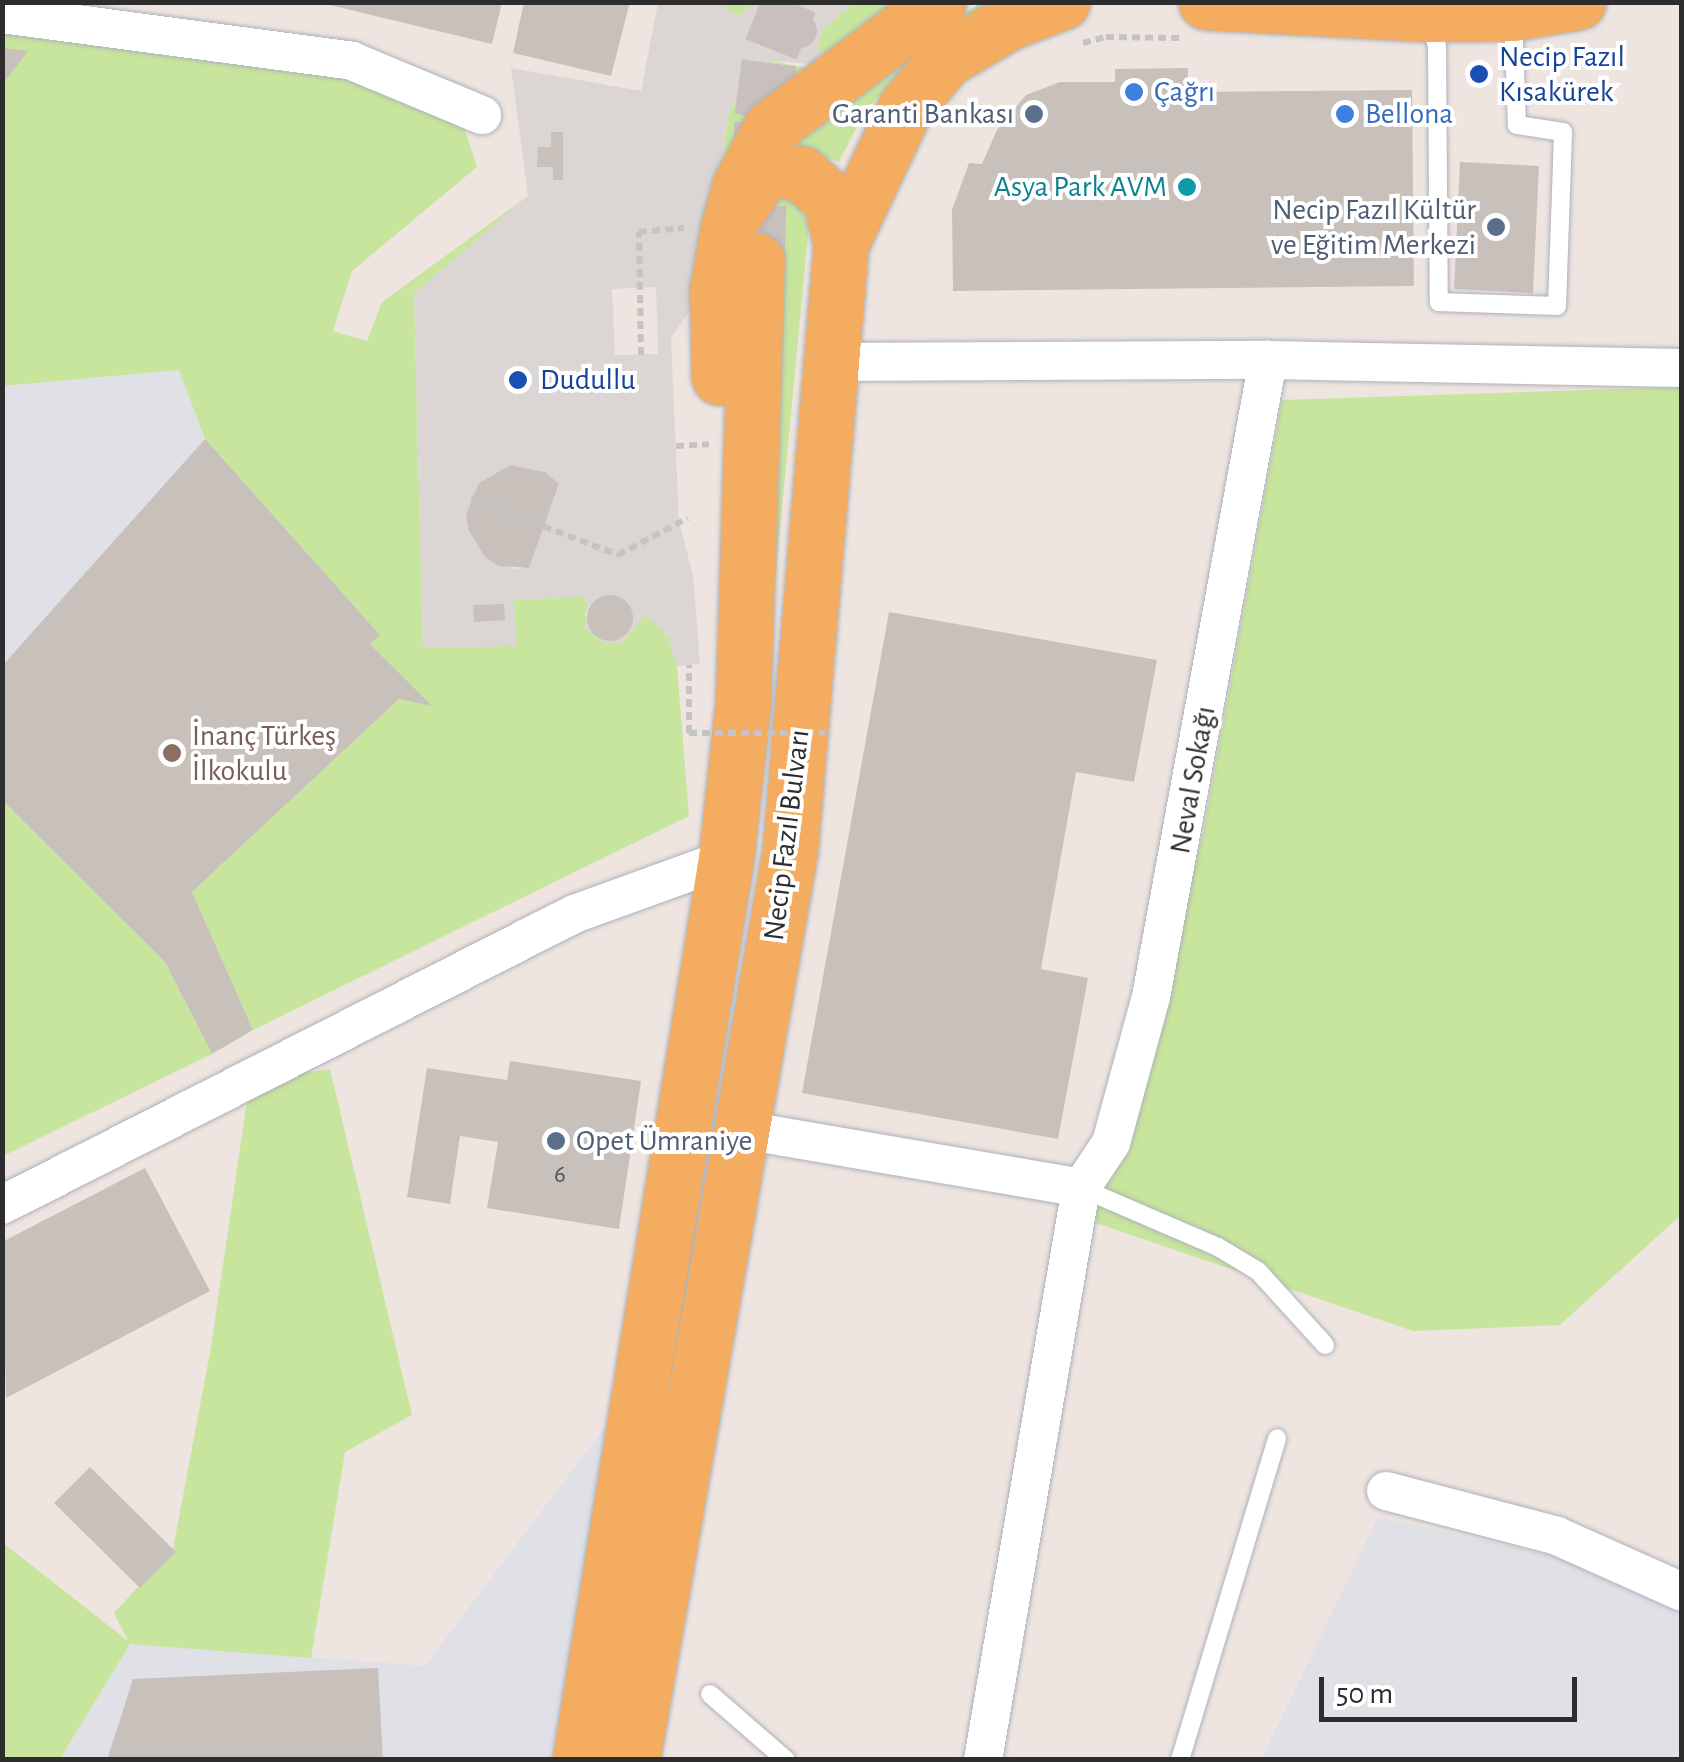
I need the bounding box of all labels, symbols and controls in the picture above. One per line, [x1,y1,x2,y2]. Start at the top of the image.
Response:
place label: Necip Fazıl Kısakürek [1499,39,1625,110]
marker: Necip Fazıl Kısakürek [1468,63,1490,85]
place label: Çağrı [1154,74,1215,110]
marker: Çağrı [1123,81,1145,103]
place label: Garanti Bankası [832,96,1014,132]
place label: Bellona [1365,96,1453,132]
marker: Garanti Bankası [1023,103,1045,125]
marker: Bellona [1334,103,1356,125]
place label: Asya Park AVM [994,169,1167,205]
marker: Asya Park AVM [1176,176,1198,198]
place label: Necip Fazıl Kültür ve Eğitim Merkezi [1271,192,1476,262]
marker: Necip Fazıl Kültür ve Eğitim Merkezi [1485,216,1507,238]
place label: Dudullu [540,362,636,398]
marker: Dudullu [505,367,531,393]
street label: Neval Sokağı [1162,703,1224,857]
place label: İnanç Türkeş İlkokulu [192,718,336,788]
street label: Necip Fazıl Bulvarı [756,727,818,943]
marker: İnanç Türkeş İlkokulu [161,742,183,764]
place label: Opet Ümraniye [576,1123,752,1159]
marker: Opet Ümraniye [545,1130,567,1152]
house number: 6 [554,1160,566,1190]
scale bar [1324,1657,1582,1719]
text: 50 m [1336,1679,1393,1709]

